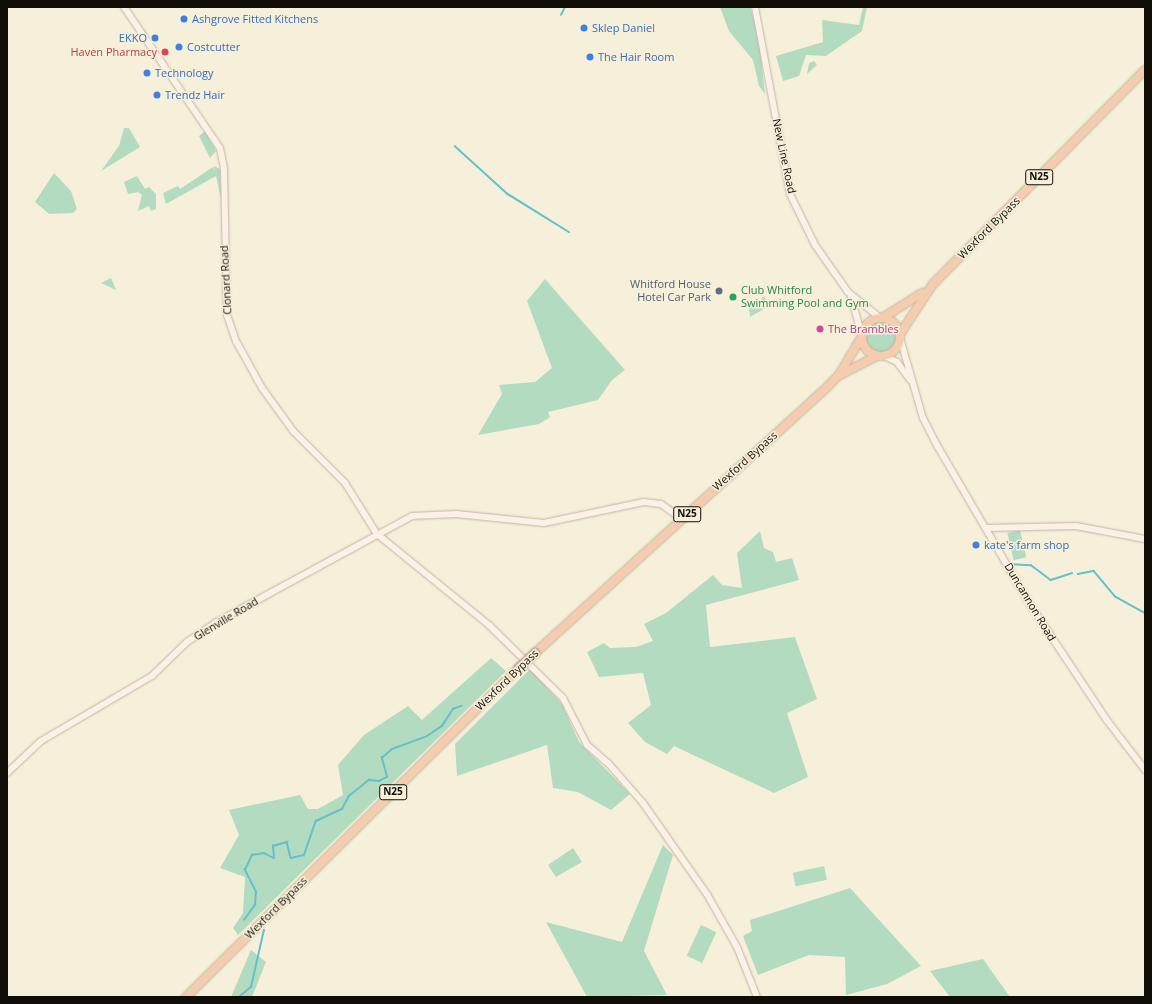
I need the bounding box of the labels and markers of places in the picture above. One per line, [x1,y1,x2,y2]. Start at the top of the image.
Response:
place label: Ashgrove Fitted Kitchens [192,12,318,26]
marker: Ashgrove Fitted Kitchens [179,14,189,24]
place label: Sklep Daniel [592,21,655,35]
marker: Sklep Daniel [579,23,589,33]
place label: EKKO [119,31,147,45]
marker: EKKO [150,33,160,43]
place label: Costcutter [187,40,240,54]
marker: Costcutter [174,42,184,52]
place label: Haven Pharmacy [70,45,157,59]
marker: Haven Pharmacy [160,47,170,57]
place label: The Hair Room [598,50,674,64]
marker: The Hair Room [585,52,595,62]
place label: Technology [155,66,213,80]
marker: Technology [142,68,152,78]
place label: Trendz Hair [165,88,225,102]
marker: Trendz Hair [152,90,162,100]
place label: Whitford House Hotel Car Park [630,278,711,304]
place label: Club Whitford Swimming Pool and Gym [741,284,869,310]
marker: Whitford House Hotel Car Park [714,286,724,296]
marker: Club Whitford Swimming Pool and Gym [728,292,738,302]
place label: The Brambles [828,322,899,336]
marker: The Brambles [815,324,825,334]
place label: kate's farm shop [984,538,1069,552]
marker: kate's farm shop [971,540,981,550]

